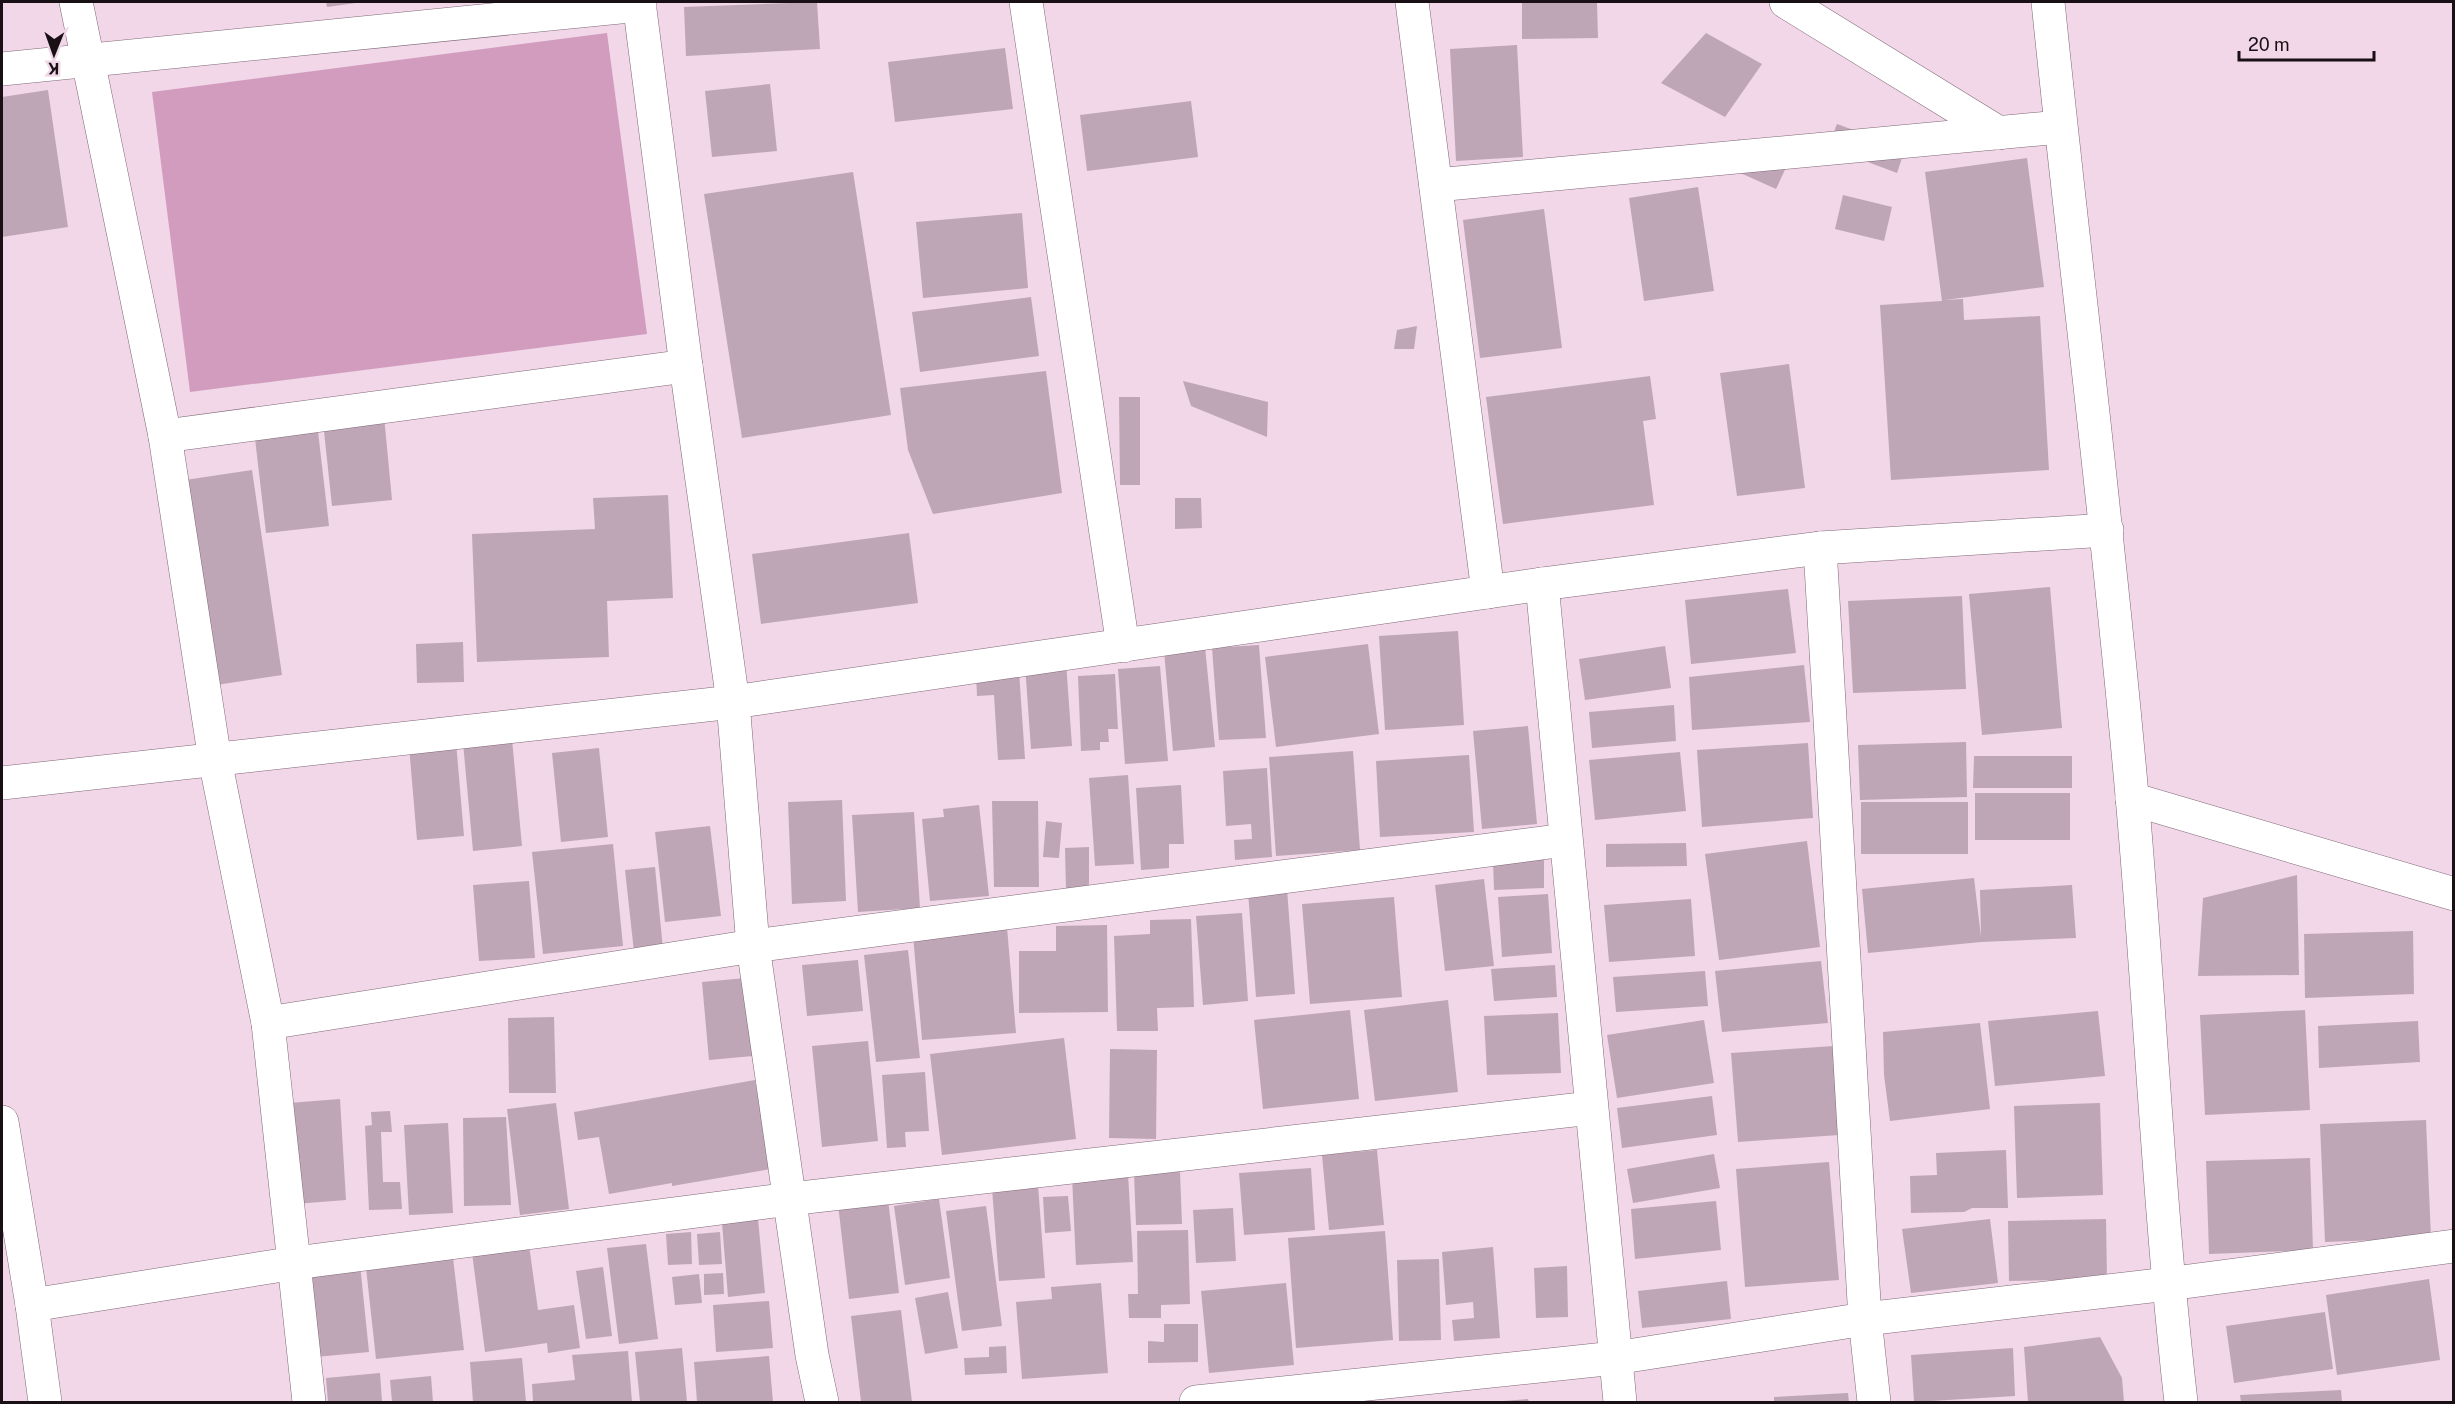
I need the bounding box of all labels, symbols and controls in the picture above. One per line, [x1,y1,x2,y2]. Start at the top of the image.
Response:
north arrow [24,24,84,84]
scale bar [2239,24,2374,62]
text: 20 m [2248,34,2290,55]
text: K [47,59,60,78]

